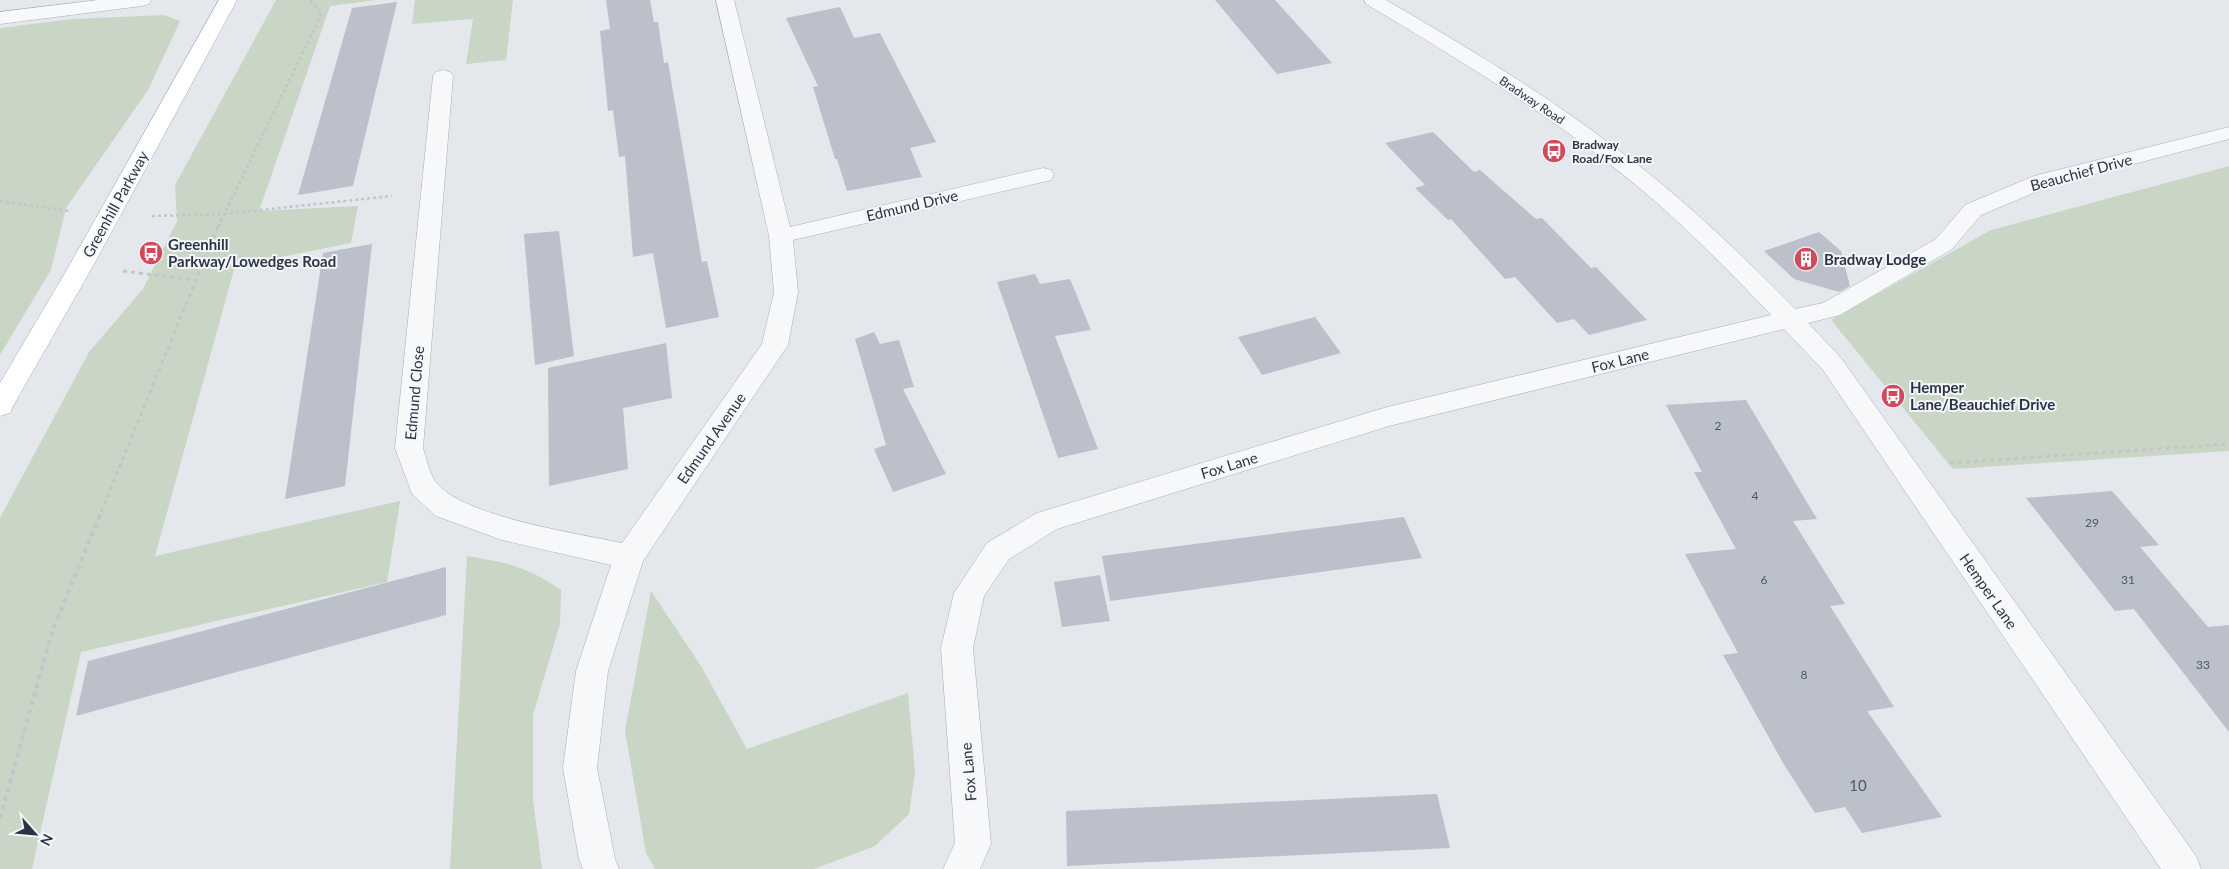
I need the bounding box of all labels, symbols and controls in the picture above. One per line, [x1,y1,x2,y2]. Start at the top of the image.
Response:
street label: Bradway Road [1497,73,1567,127]
place label: Bradway Road/Fox Lane [1572,137,1653,166]
bus stop icon: Bradway Road/Fox Lane [1541,138,1567,164]
street label: Greenhill Parkway [78,147,152,260]
street label: Beauchief Drive [2028,150,2134,194]
street label: Edmund Drive [864,186,960,224]
place label: Greenhill Parkway/Lowedges Road [168,235,336,270]
bus stop icon: Greenhill Parkway/Lowedges Road [138,240,164,266]
building icon: Bradway Lodge [1793,246,1819,272]
place label: Bradway Lodge [1824,250,1926,268]
street label: Fox Lane [1589,344,1651,376]
street label: Edmund Close [401,345,427,441]
place label: Hemper Lane/Beauchief Drive [1910,378,2055,413]
bus stop icon: Hemper Lane/Beauchief Drive [1880,383,1906,409]
street label: Edmund Avenue [673,389,749,487]
house number: 2 [1715,418,1722,433]
street label: Fox Lane [1198,448,1260,482]
house number: 4 [1752,488,1759,503]
house number: 29 [2085,515,2099,530]
street label: Hemper Lane [1956,550,2022,632]
house number: 6 [1761,572,1768,587]
house number: 31 [2121,572,2135,587]
house number: 33 [2196,657,2210,672]
house number: 8 [1801,667,1808,682]
street label: Fox Lane [956,742,980,802]
house number: 10 [1849,776,1867,794]
north arrow [10,809,60,859]
text: N [37,831,57,849]

